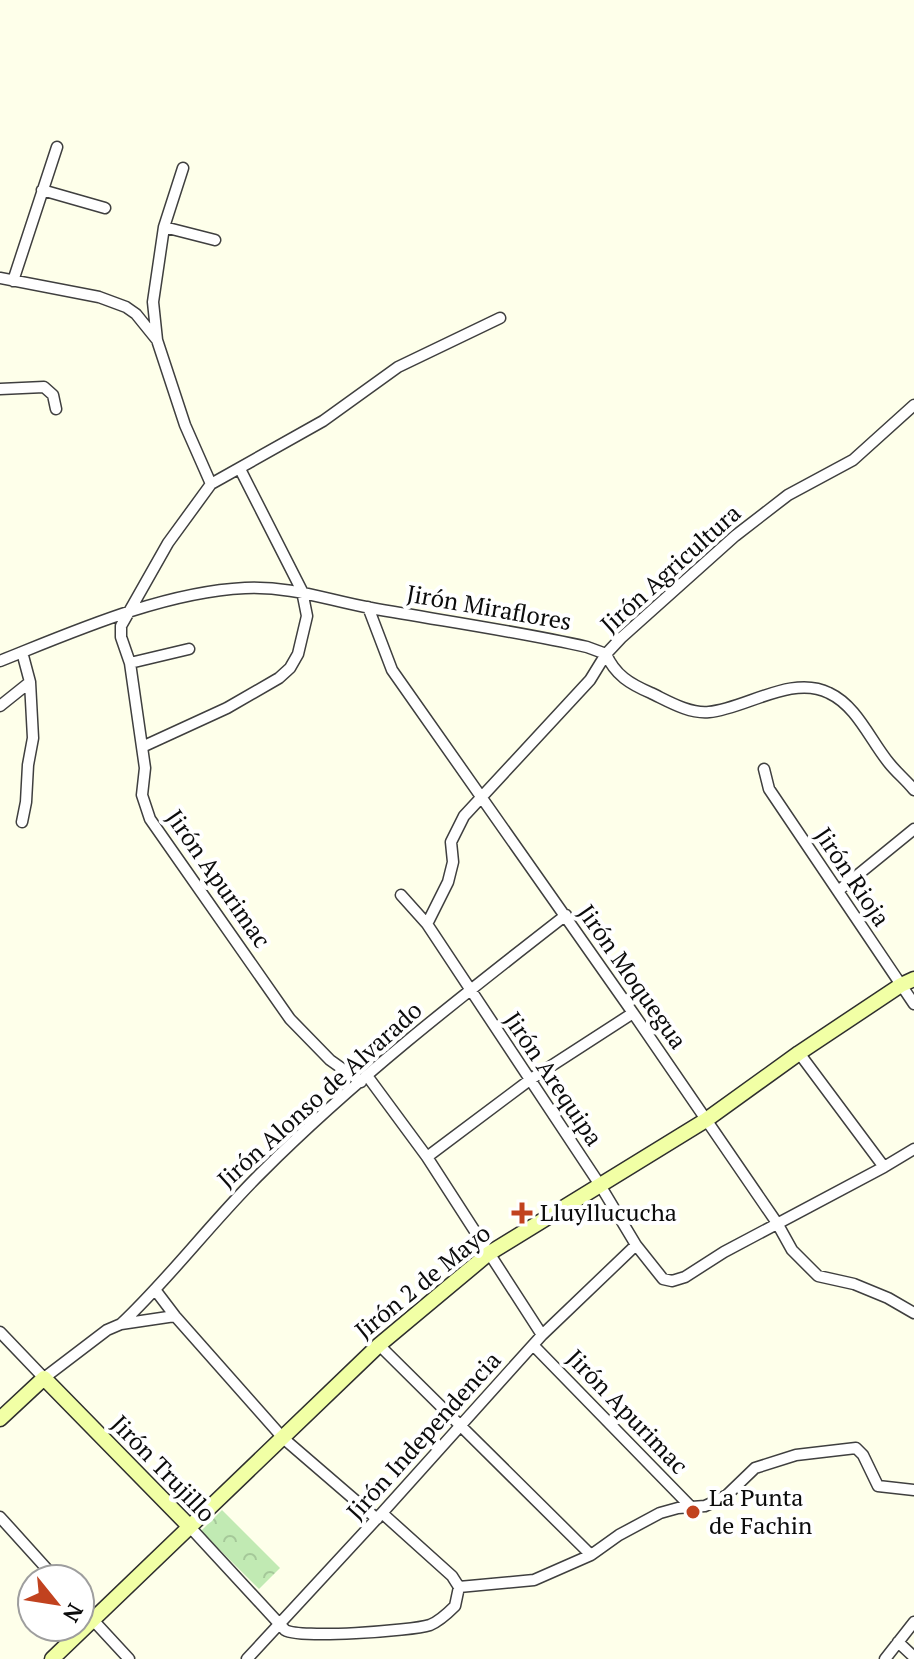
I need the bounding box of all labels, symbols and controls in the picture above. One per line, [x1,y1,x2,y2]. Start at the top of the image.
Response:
street label: Jirón Agricultura [593,497,747,640]
street label: Jirón Miraflores [404,577,574,637]
street label: Jirón Apurimac [159,803,278,954]
street label: Jirón Rioja [808,821,898,932]
street label: Jirón Moquegua [571,898,695,1055]
street label: Jirón Alonso de Alvarado [210,994,428,1195]
street label: Jirón Arequipa [497,1005,610,1152]
place label: Lluyllucucha [540,1196,677,1228]
marker: Lluyllucucha [511,1202,533,1224]
street label: Jirón 2 de Mayo [348,1217,497,1346]
street label: Jirón Apurimac [560,1342,695,1481]
street label: Jirón Independencia [339,1344,507,1526]
street label: Jirón Trujillo [105,1408,223,1529]
place label: La Punta de Fachin [709,1481,812,1541]
marker: La Punta de Fachin [684,1503,702,1521]
north arrow [16,1563,96,1643]
text: N [57,1599,90,1628]

